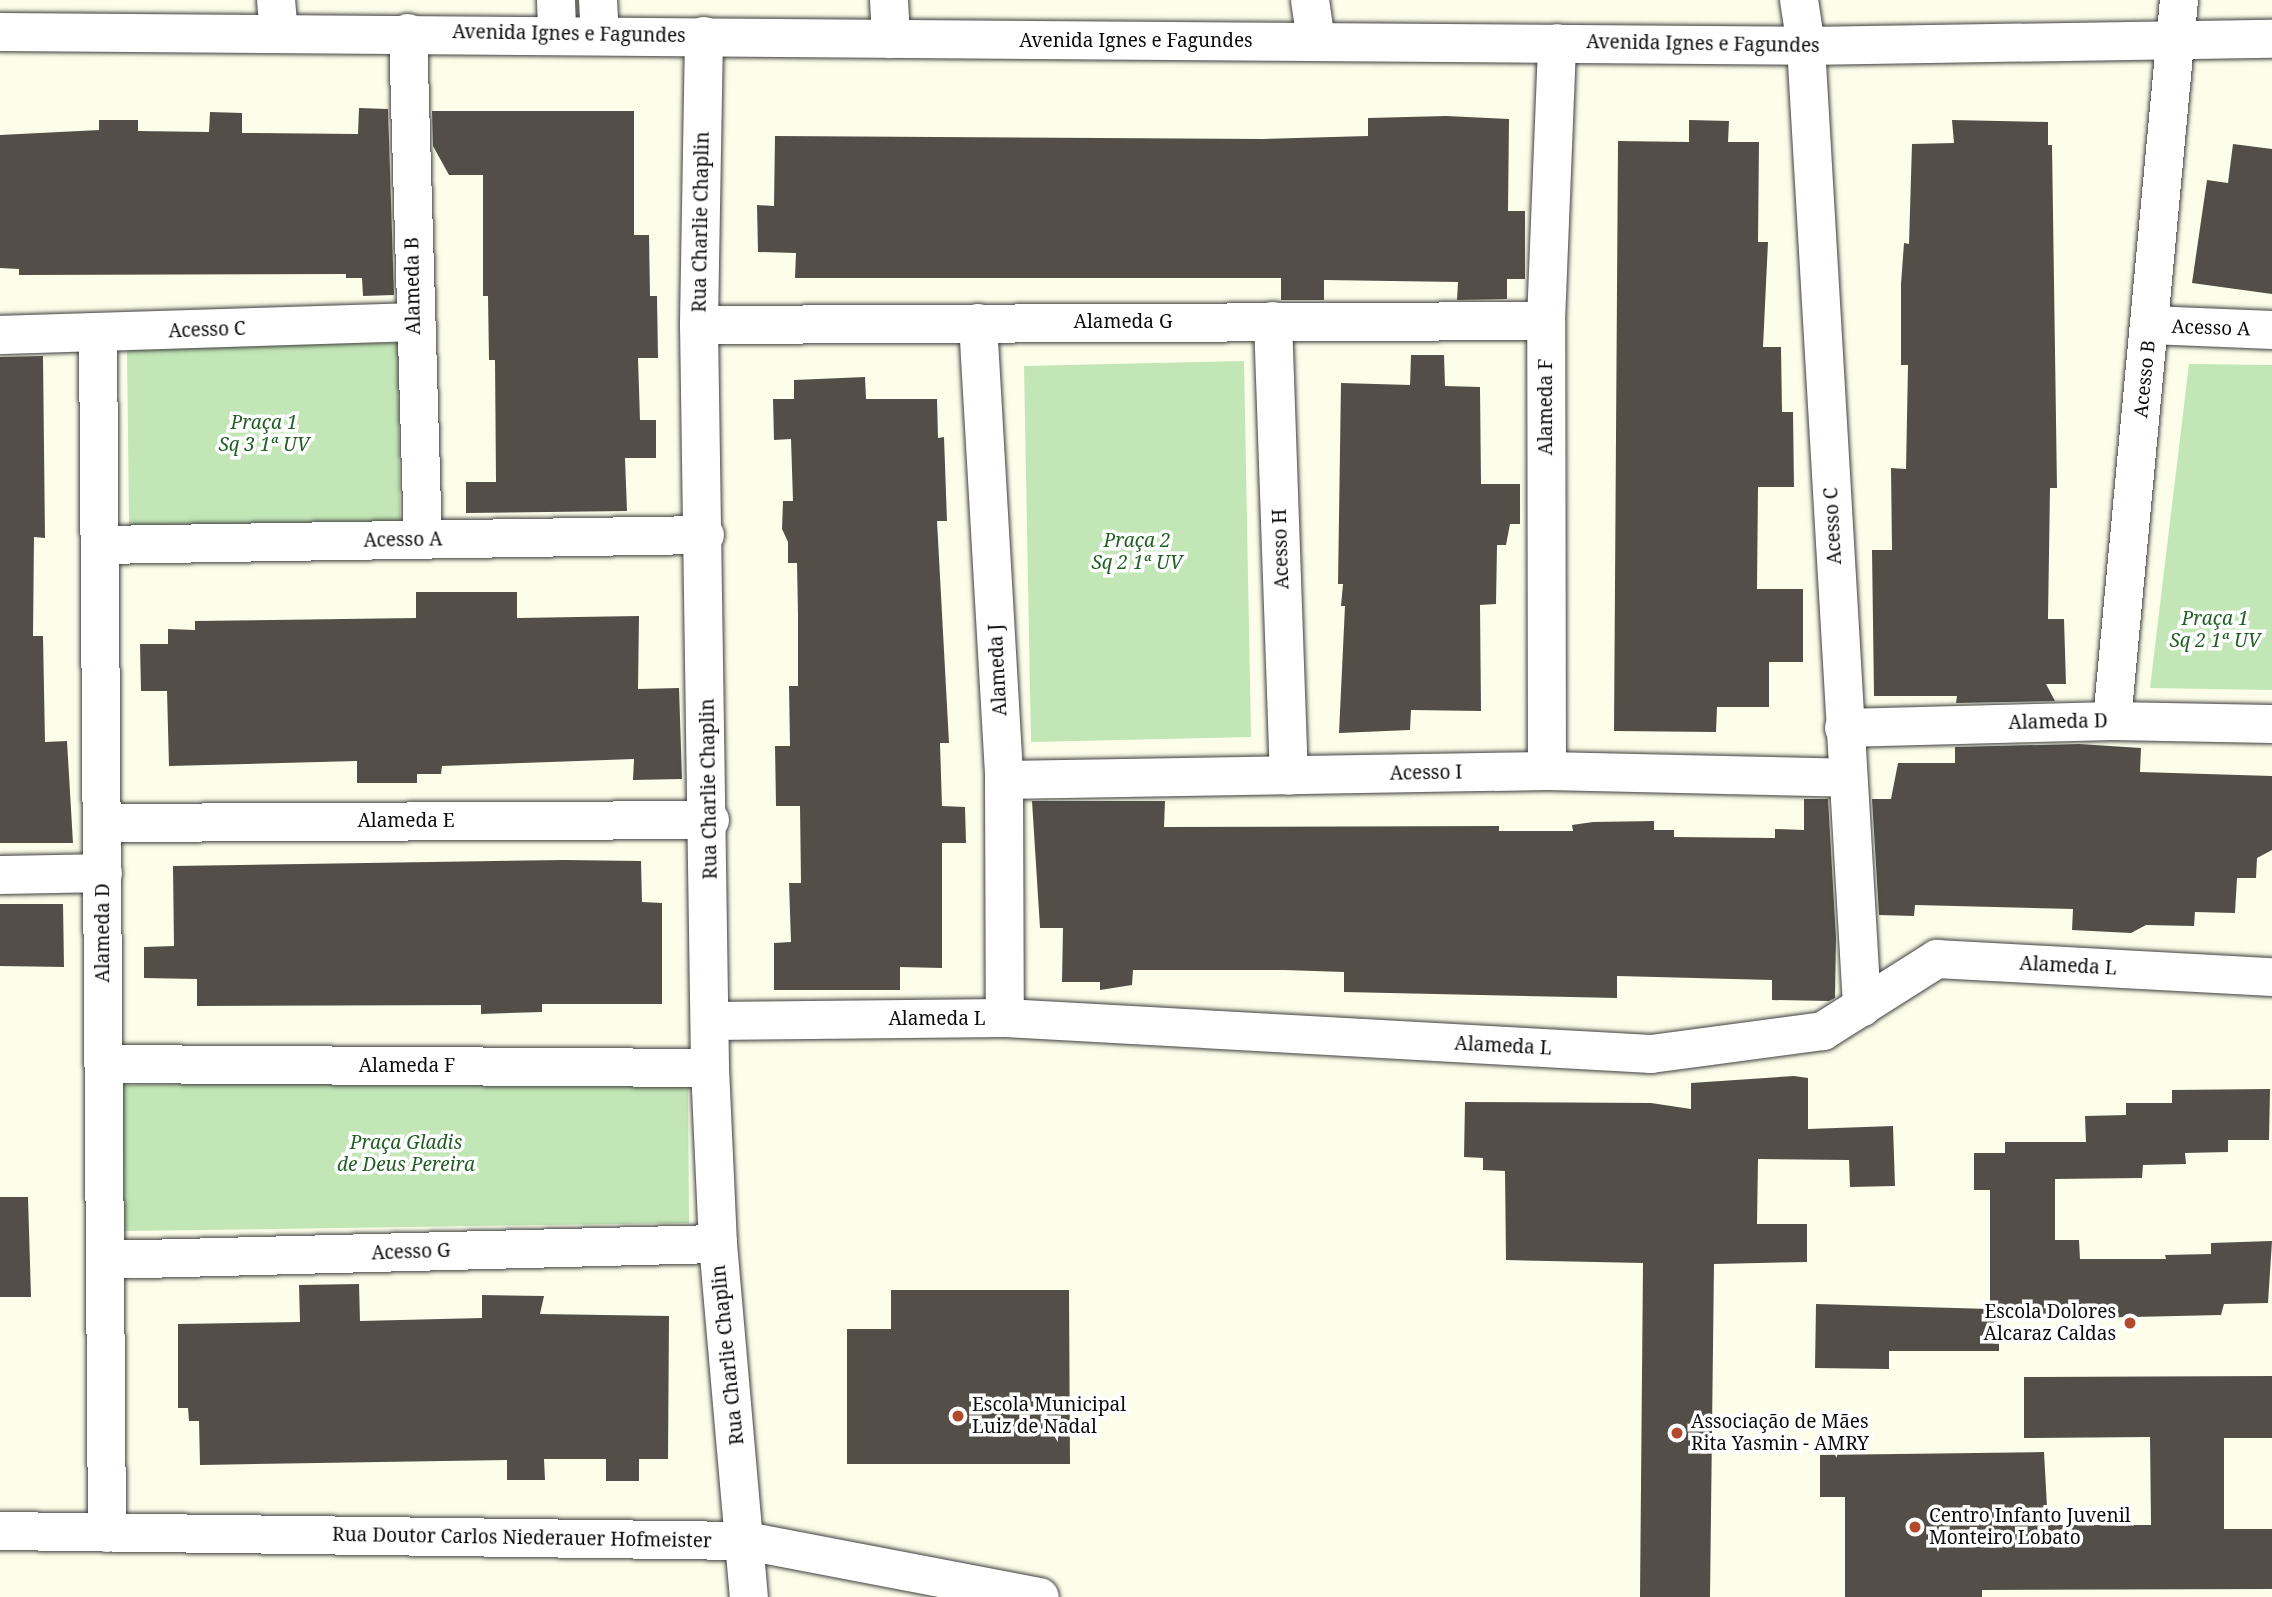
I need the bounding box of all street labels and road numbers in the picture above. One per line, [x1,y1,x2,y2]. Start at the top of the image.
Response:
street label: Avenida Ignes e Fagundes [452,21,686,47]
street label: Avenida Ignes e Fagundes [1019,30,1253,52]
street label: Avenida Ignes e Fagundes [1586,31,1820,57]
street label: Rua Charlie Chaplin [688,131,714,313]
street label: Alameda B [401,237,425,335]
street label: Alameda G [1074,311,1172,333]
street label: Acesso A [2171,315,2251,341]
street label: Acesso C [168,317,246,343]
street label: Acesso B [2130,339,2160,419]
street label: Alameda F [1535,359,1557,455]
street label: Acesso C [1820,487,1846,565]
street label: Acesso H [1268,508,1294,590]
street label: Acesso A [363,528,443,552]
street label: Alameda J [984,623,1012,717]
street label: Rua Charlie Chaplin [696,698,722,880]
street label: Alameda D [2008,710,2108,734]
street label: Acesso I [1390,761,1462,785]
street label: Alameda E [357,810,455,832]
street label: Alameda D [92,883,114,983]
street label: Alameda L [2019,952,2117,980]
street label: Alameda L [888,1008,986,1030]
street label: Alameda L [1454,1032,1552,1060]
street label: Alameda F [359,1055,455,1077]
street label: Acesso G [371,1239,451,1265]
street label: Rua Charlie Chaplin [707,1264,749,1446]
street label: Rua Doutor Carlos Niederauer Hofmeister [332,1523,712,1553]

